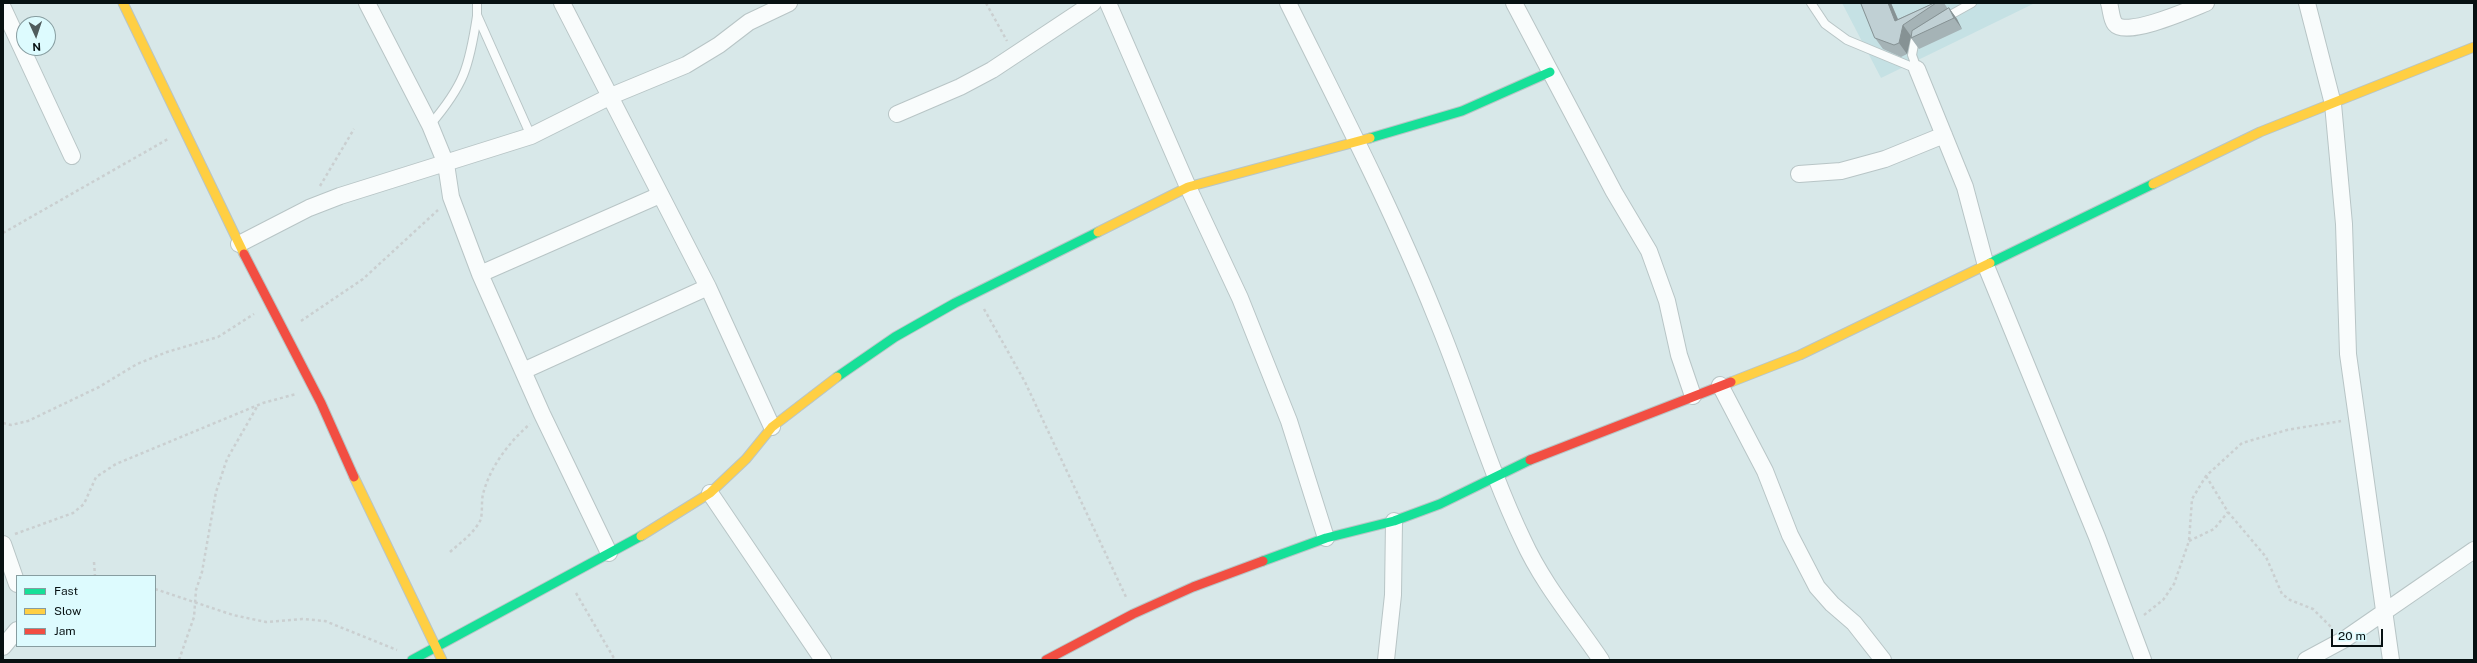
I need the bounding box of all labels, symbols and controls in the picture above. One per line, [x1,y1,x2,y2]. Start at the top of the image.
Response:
north arrow [16,16,56,56]
text: N [32,41,41,53]
legend [16,575,156,647]
text: Fast [54,584,78,598]
text: Slow [54,604,81,618]
scale bar [2333,621,2385,647]
text: Jam [54,624,76,638]
text: 20 m [2338,629,2366,643]

